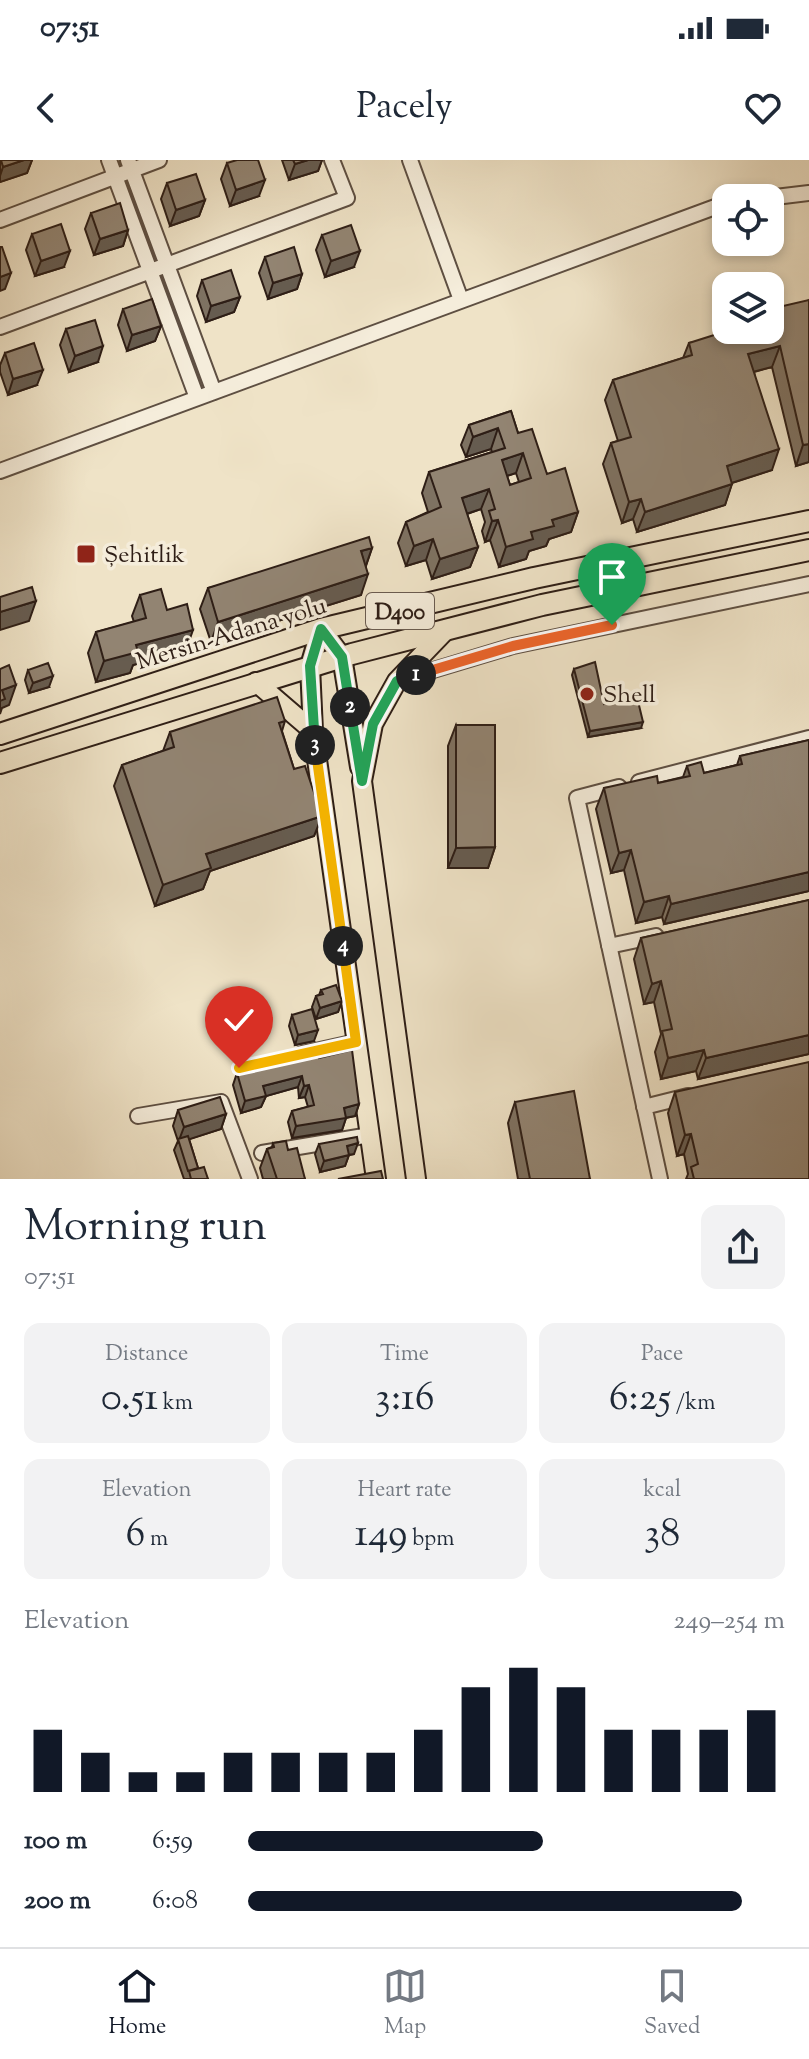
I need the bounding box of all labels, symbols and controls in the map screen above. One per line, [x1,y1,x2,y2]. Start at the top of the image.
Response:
text: 07:51 [40,7,99,50]
text: Pacely [356,82,453,134]
icon: back [24,86,68,130]
icon: heart [741,86,785,130]
map controls [712,184,784,344]
button: locate [712,184,784,256]
button: layers [712,272,784,344]
place label: Şehitlik [104,539,185,573]
marker: Şehitlik [75,543,97,565]
pin [578,543,646,625]
icon: arrive [590,555,634,599]
street label: Mersin-Adana yolu [132,590,331,680]
road number: D400 [366,593,434,629]
pin: 1 [396,655,436,695]
text: 1 [412,659,420,691]
place label: Shell [603,679,656,713]
marker: Shell [578,685,596,703]
pin: 2 [330,687,370,727]
text: 2 [345,691,355,723]
pin: 3 [295,725,335,765]
text: 3 [311,729,319,761]
pin: 4 [323,926,363,966]
text: 4 [337,930,349,962]
pin [205,986,273,1068]
icon: check [217,998,261,1042]
text: Morning run [24,1197,267,1260]
button: share [701,1205,785,1289]
text: 07:51 [24,1259,75,1296]
text: Distance [105,1339,188,1371]
text: Time [380,1339,429,1371]
text: Pace [641,1339,683,1371]
text: 0.51 [101,1371,158,1428]
text: 3:16 [374,1371,435,1428]
text: 6:25 [609,1371,671,1428]
text: km [158,1388,193,1420]
text: /km [671,1388,716,1420]
text: Elevation [102,1475,191,1507]
text: Heart rate [358,1475,451,1507]
text: kcal [643,1475,681,1507]
text: 6 [125,1507,145,1564]
text: 149 [355,1507,407,1564]
text: 38 [644,1507,680,1564]
text: m [145,1524,168,1556]
text: bpm [407,1524,454,1556]
text: Elevation [24,1603,129,1640]
text: 249–254 m [673,1603,785,1640]
text: 100 m [24,1823,87,1860]
text: 6:59 [152,1823,193,1860]
text: 200 m [24,1883,91,1920]
text: 6:08 [152,1883,198,1920]
tab: Home [108,1964,166,2044]
tab: Map [383,1964,427,2044]
tab: Saved [644,1964,701,2044]

